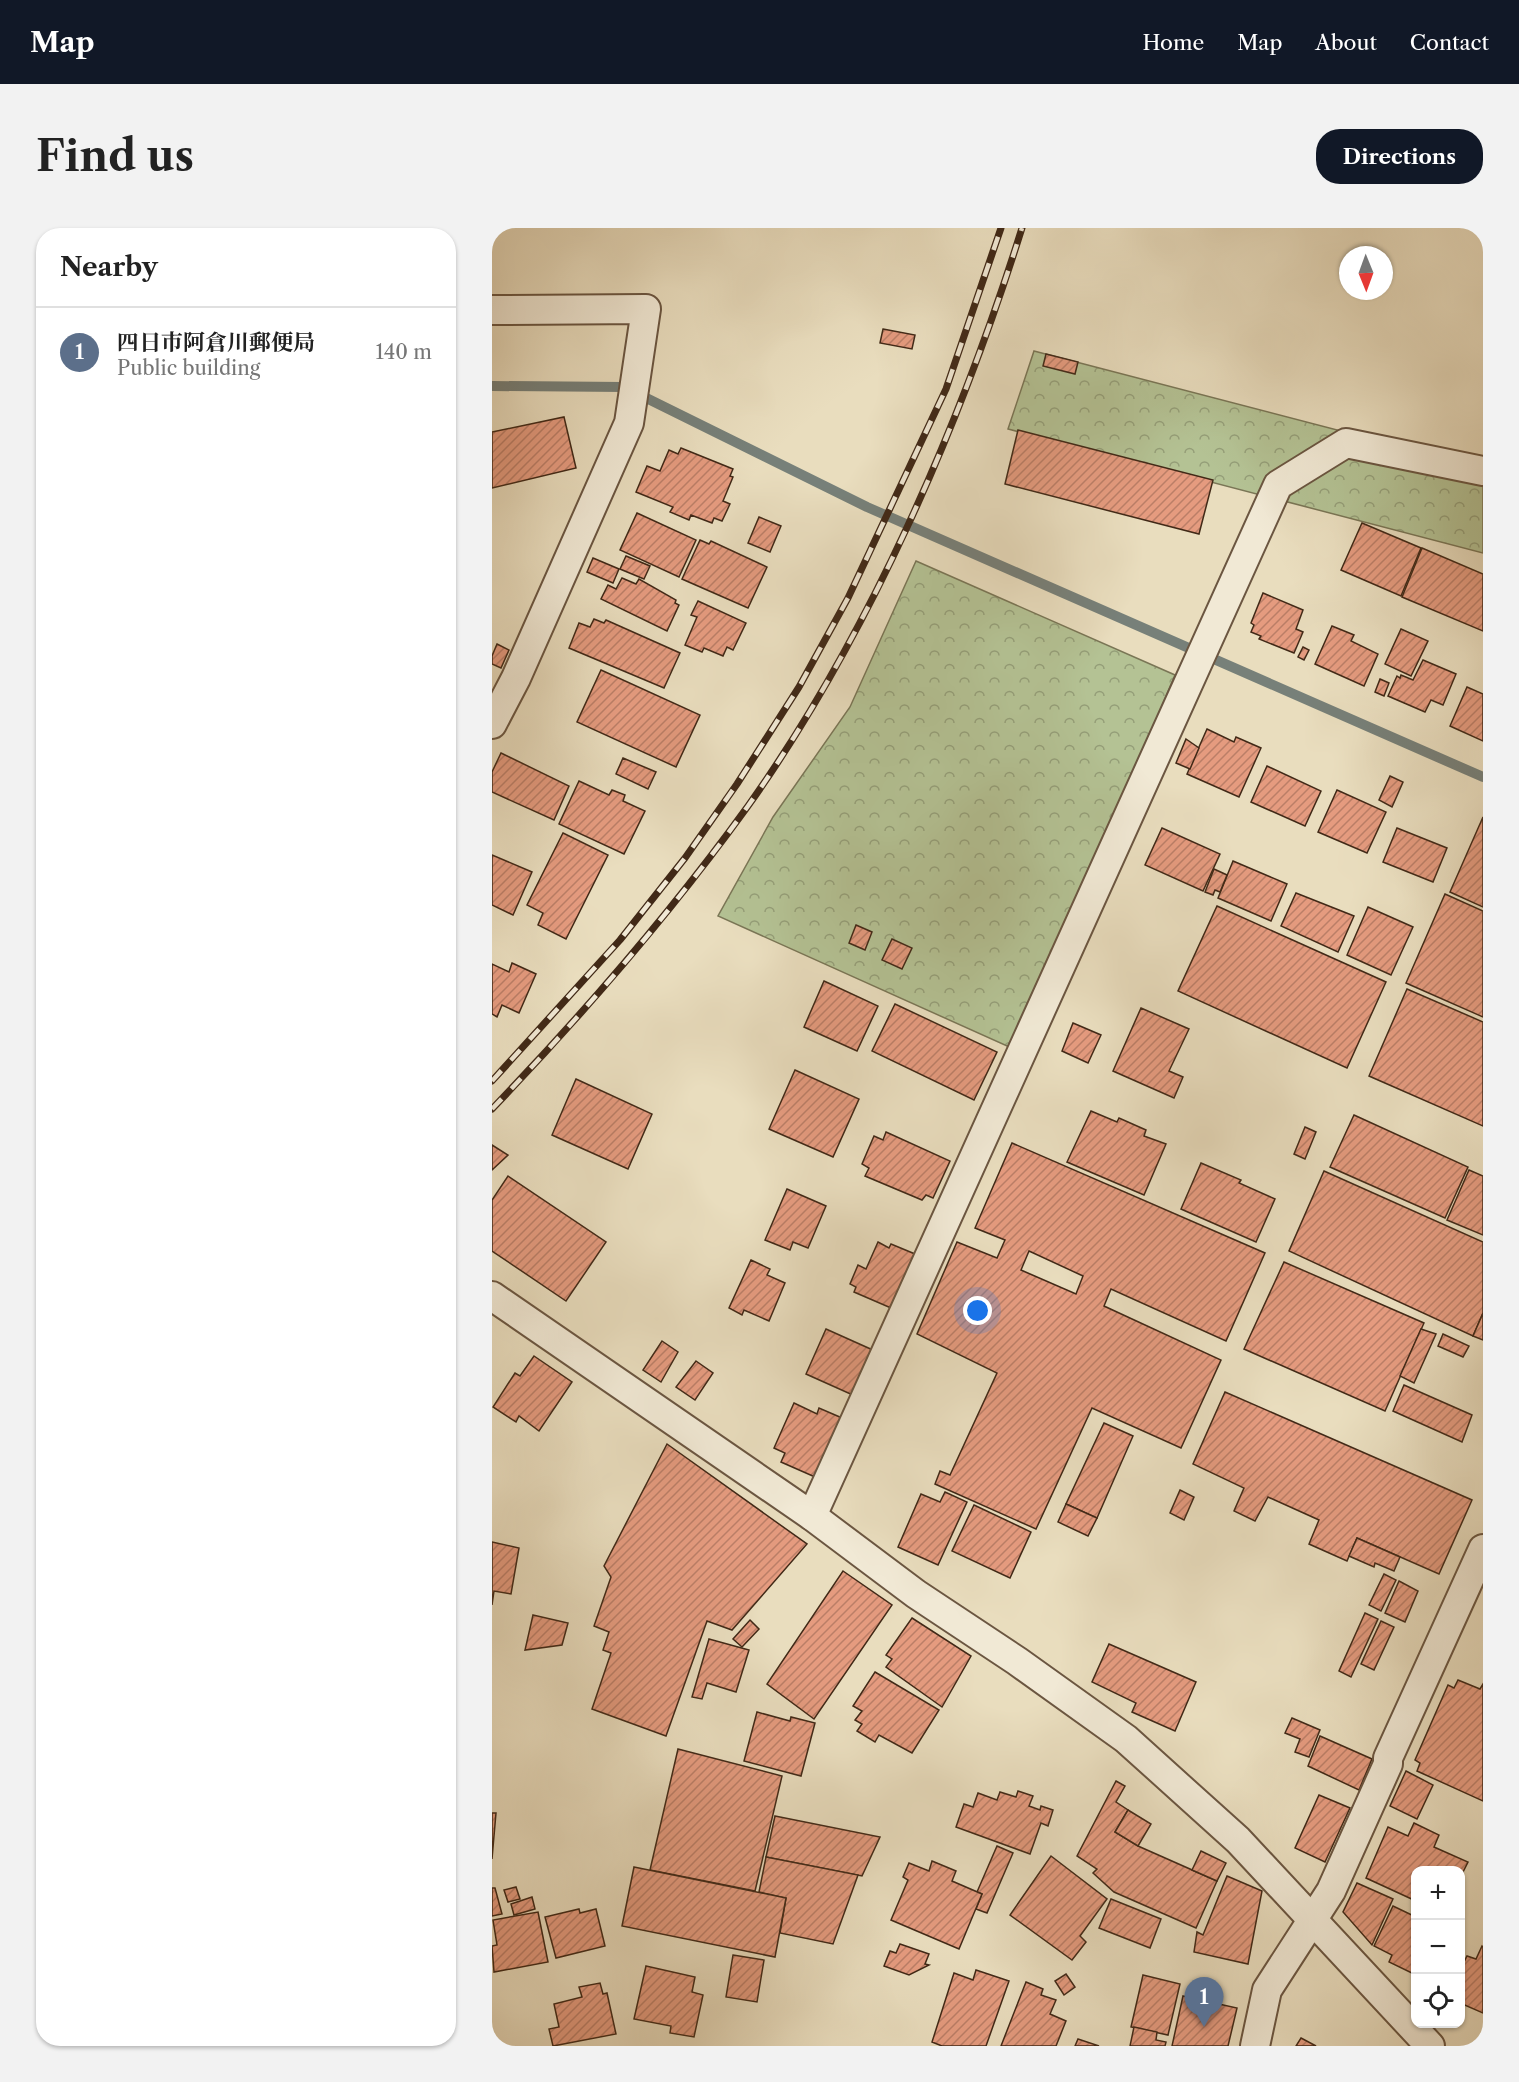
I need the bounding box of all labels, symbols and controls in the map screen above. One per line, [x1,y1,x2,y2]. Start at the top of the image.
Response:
text: Map [30,25,94,59]
text: Home [1143,30,1204,55]
text: Map [1237,30,1282,55]
text: About [1315,30,1377,55]
text: Contact [1410,30,1489,55]
button: Directions [1316,129,1483,184]
text: Find us [36,130,194,182]
north arrow [1339,246,1393,300]
text: Nearby [60,251,158,283]
text: 四日市阿倉川郵便局 [117,329,315,356]
text: 1 [75,340,84,364]
text: 140 m [375,340,432,364]
text: Public building [117,356,260,380]
your location [963,1296,992,1325]
map controls [1411,1866,1465,2028]
button: + [1411,1866,1465,1920]
button: − [1411,1920,1465,1974]
button: locate [1411,1974,1465,2028]
pin: 1 [1184,1978,1224,2027]

